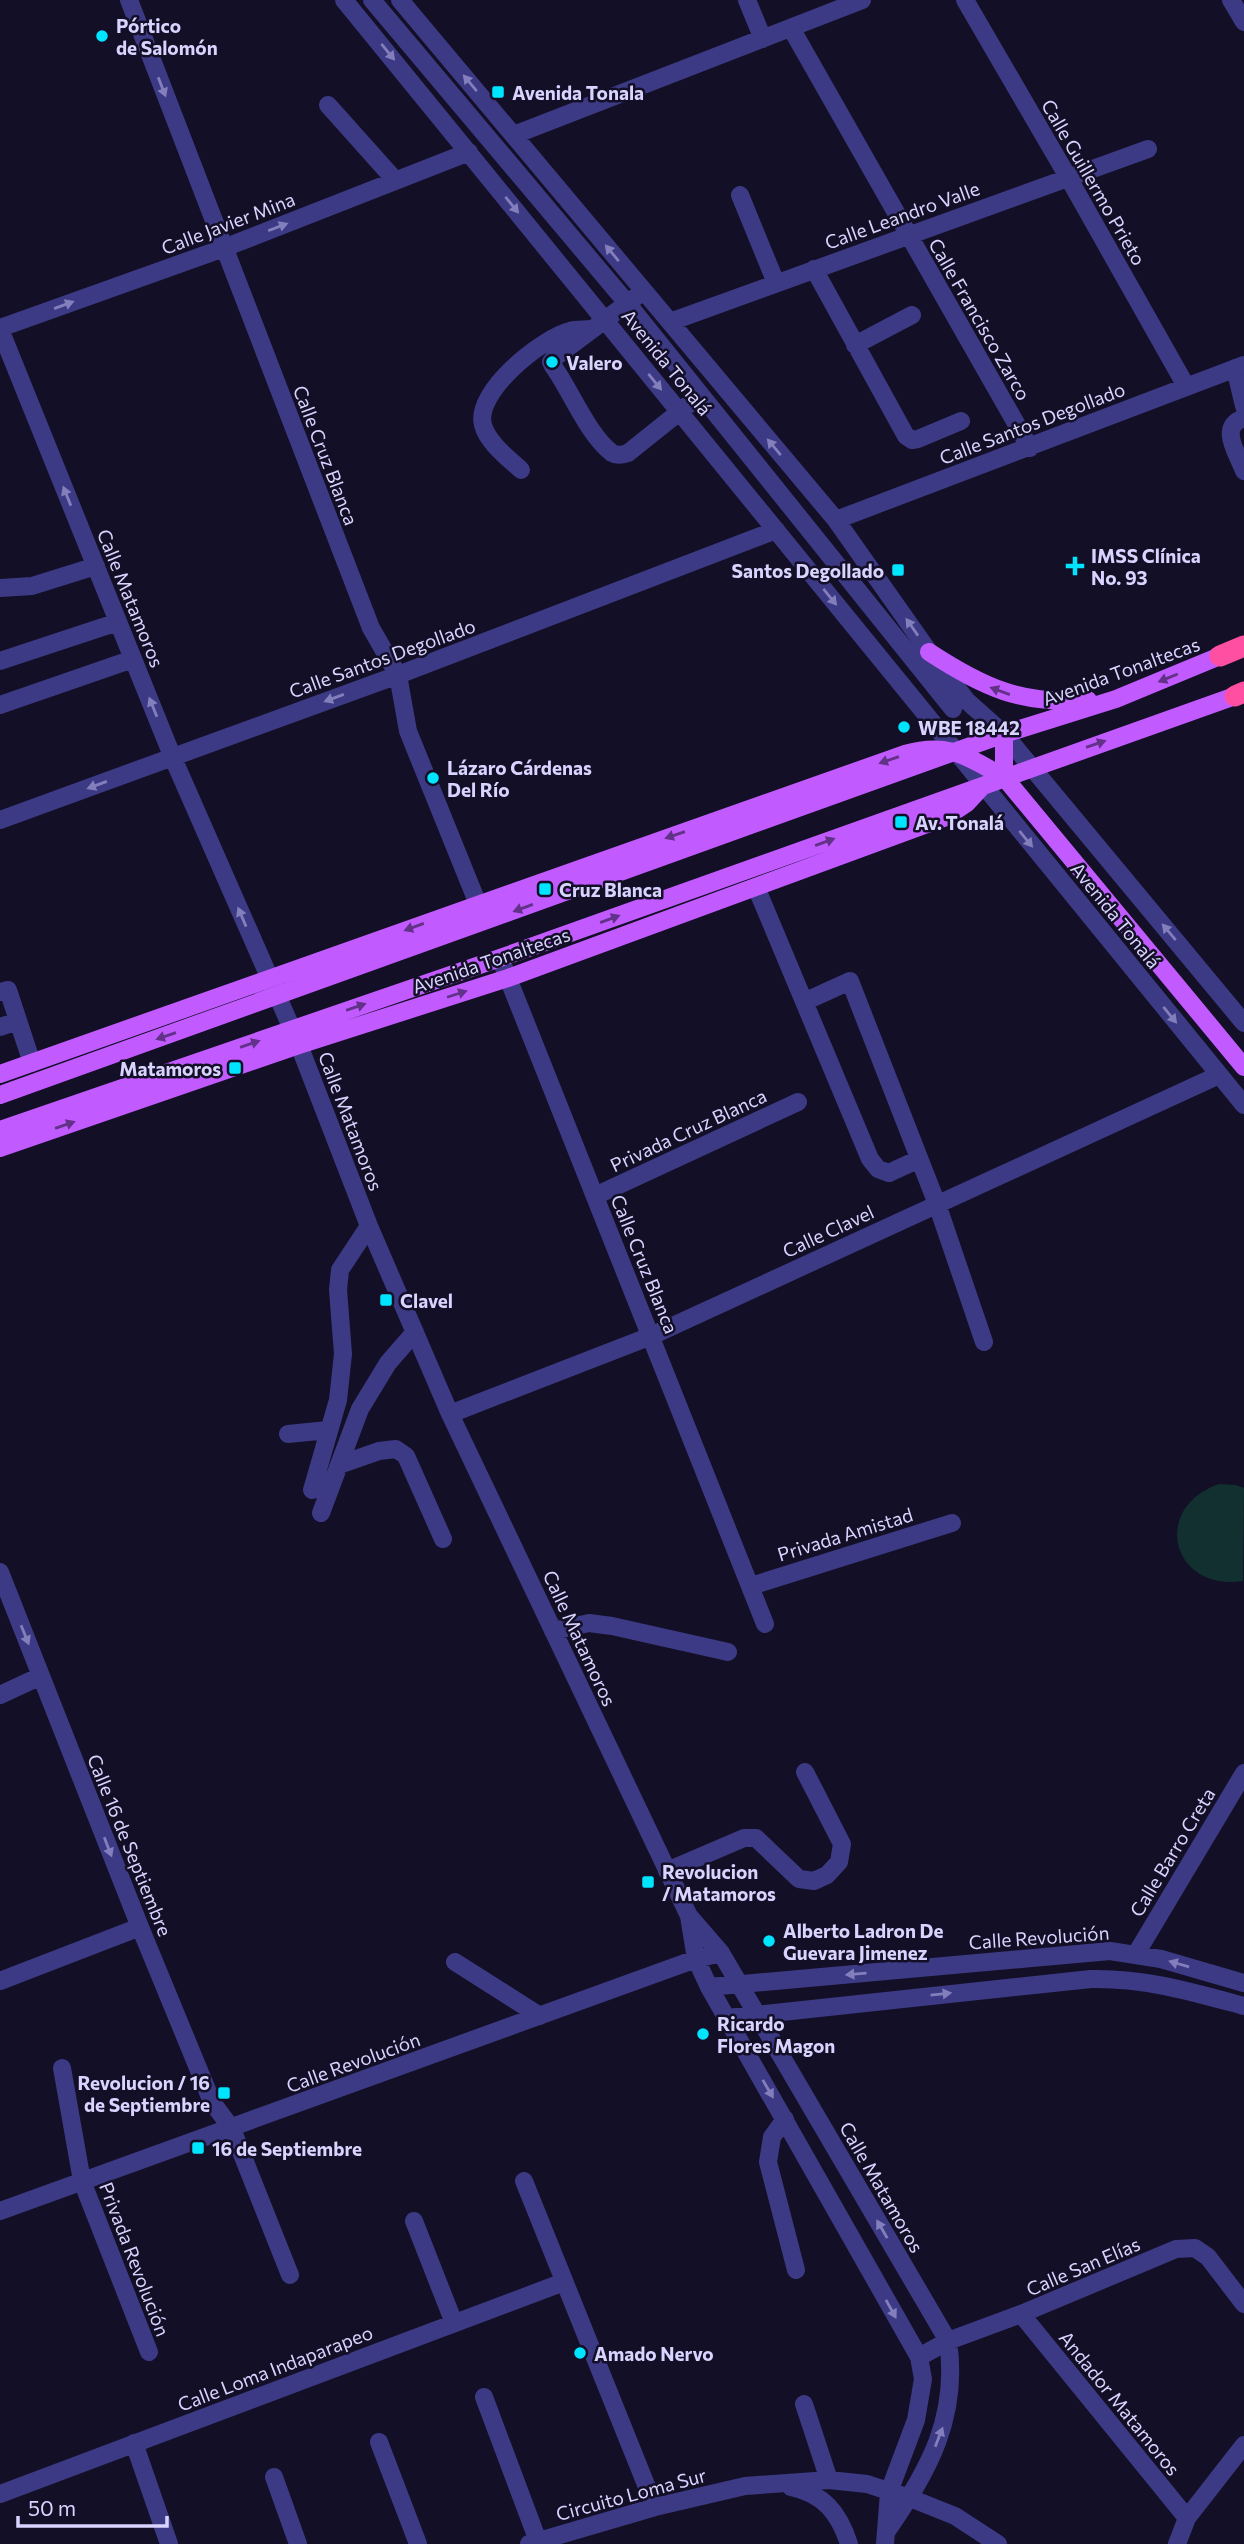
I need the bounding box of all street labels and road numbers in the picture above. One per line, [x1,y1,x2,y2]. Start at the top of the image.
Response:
street label: Calle Guillermo Prieto [1037,95,1151,269]
street label: Calle Leandro Valle [822,176,982,254]
street label: Calle Javier Mina [158,187,298,259]
street label: Calle Francisco Zarco [924,234,1036,404]
street label: Avenida Tonalá [617,304,717,420]
street label: Calle Santos Degollado [936,377,1128,469]
street label: Calle Cruz Blanca [289,382,363,528]
street label: Calle Matamoros [93,526,169,670]
street label: Calle Santos Degollado [286,614,478,702]
street label: Avenida Tonaltecas [1039,632,1203,710]
street label: Avenida Tonalá [1066,857,1166,973]
street label: Avenida Tonaltecas [409,922,573,998]
street label: Calle Matamoros [314,1048,388,1194]
street label: Privada Cruz Blanca [606,1084,770,1176]
street label: Calle Cruz Blanca [607,1191,683,1337]
street label: Calle Clavel [779,1200,877,1262]
street label: Privada Amistad [775,1502,915,1566]
street label: Calle Matamoros [539,1567,621,1709]
street label: Calle 16 de Septiembre [83,1751,177,1939]
street label: Calle Barro Creta [1124,1783,1220,1921]
street label: Calle Revolución [968,1921,1110,1953]
street label: Calle Revolución [283,2027,423,2097]
street label: Calle Matamoros [835,2118,929,2256]
street label: Privada Revolución [95,2179,175,2339]
street label: Calle San Elías [1023,2232,1143,2300]
street label: Calle Loma Indaparapeo [174,2320,376,2416]
street label: Andador Matamoros [1055,2326,1185,2480]
street label: Circuito Loma Sur [553,2463,709,2525]

